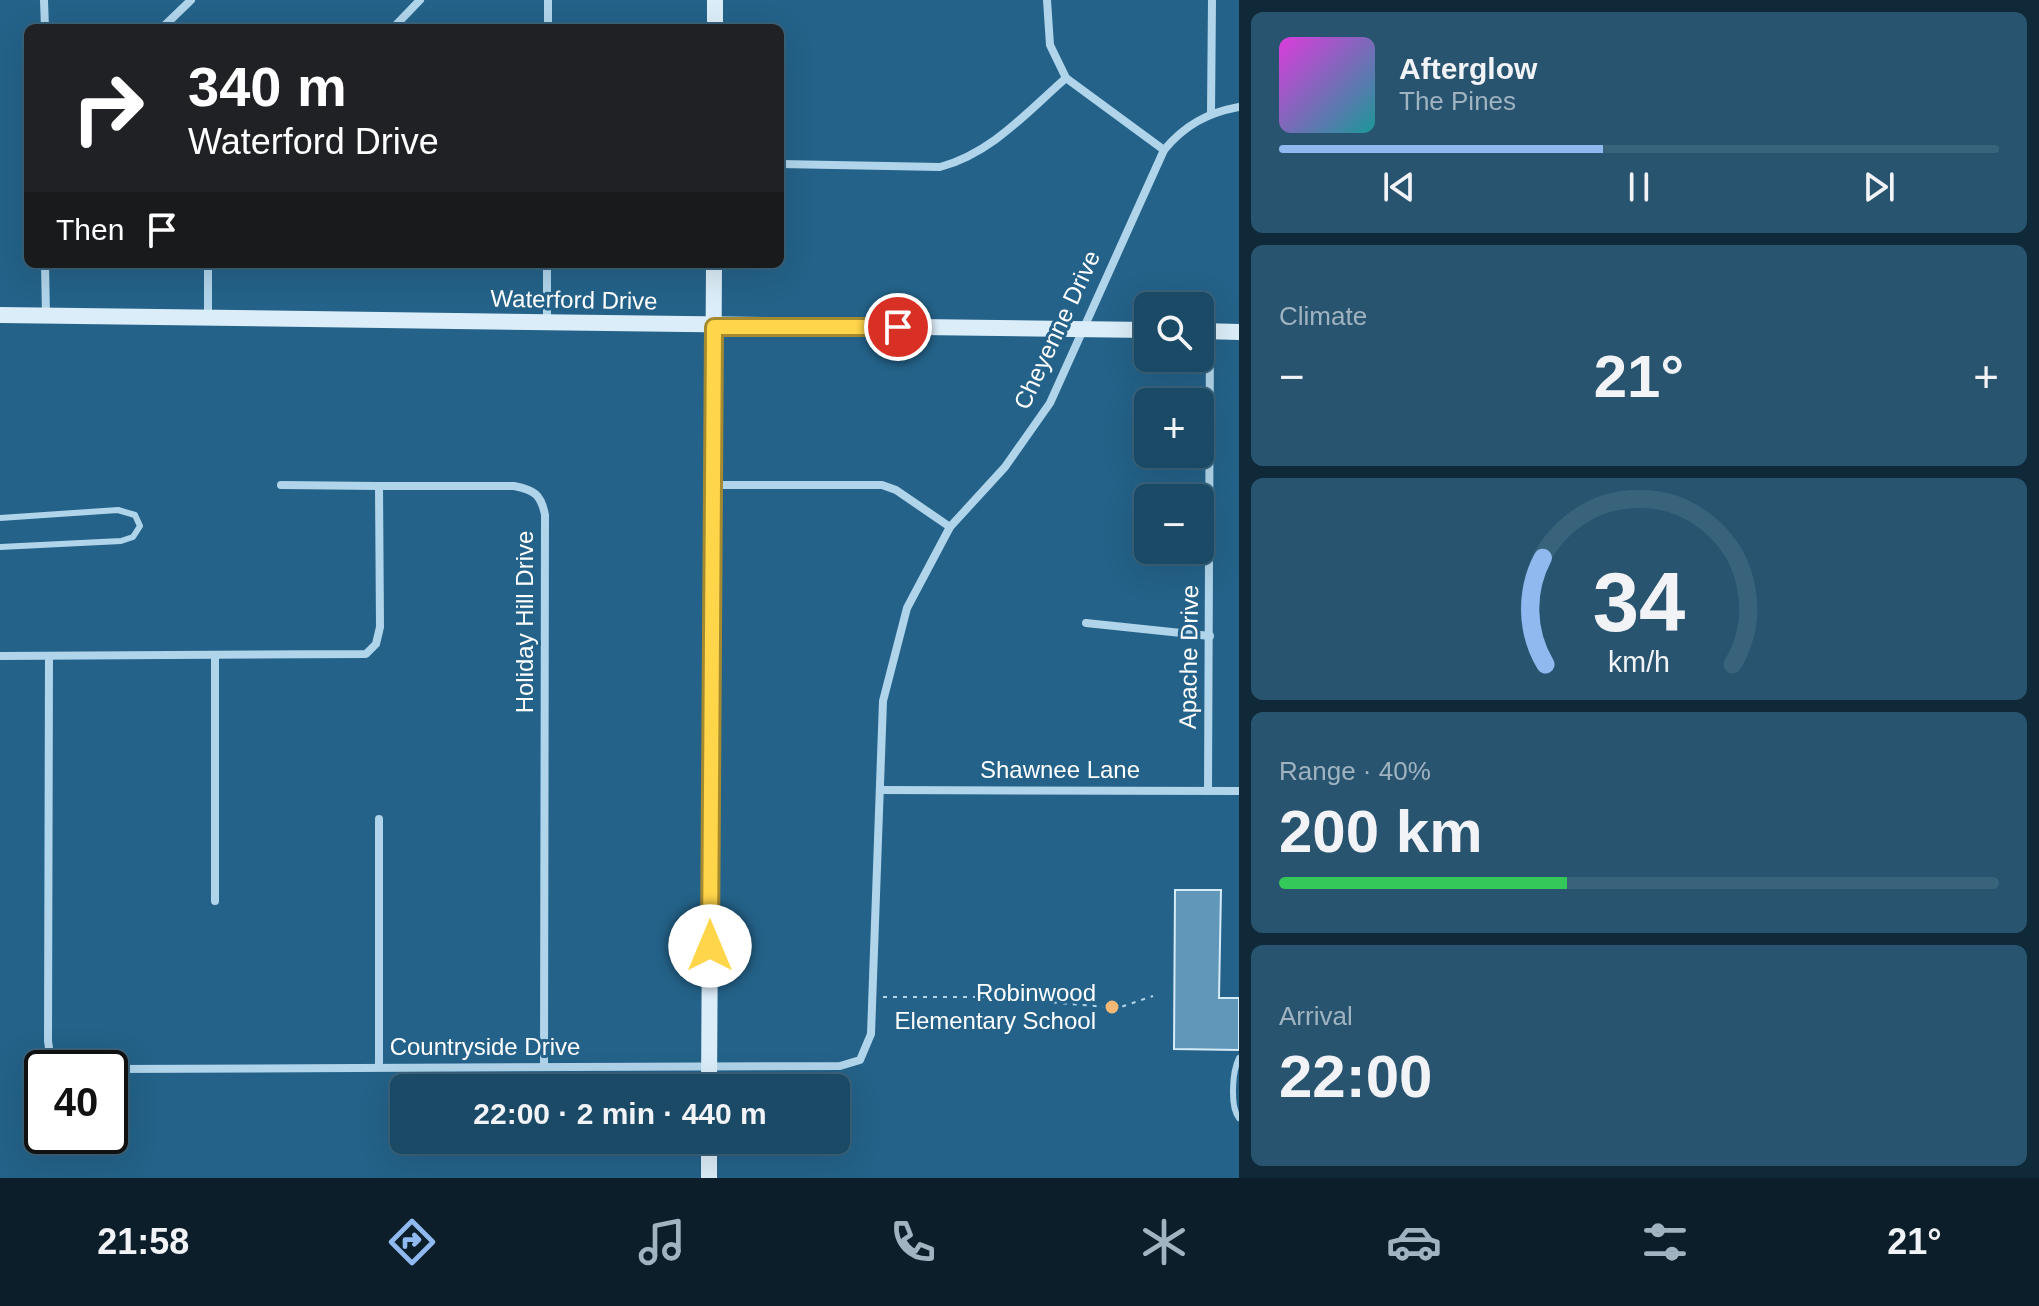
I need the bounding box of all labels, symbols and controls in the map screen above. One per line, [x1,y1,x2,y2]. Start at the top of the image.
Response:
text: Afterglow [1399,52,1537,85]
text: 340 m [188,55,347,118]
icon: right [56,56,160,160]
text: The Pines [1399,86,1516,116]
text: Waterford Drive [188,121,439,162]
icon: previous [1377,165,1421,209]
icon: pause [1617,165,1661,209]
icon: next [1857,165,1901,209]
icon: arrive [140,208,184,252]
text: Then [56,213,124,246]
street label: Cheyenne Drive [1008,246,1105,413]
street label: Waterford Drive [490,285,658,314]
map controls [1134,292,1214,564]
button: search [1134,292,1214,372]
pin [864,293,932,361]
text: Climate [1279,301,1367,331]
icon: arrive [876,305,920,349]
text: 21° [1594,343,1684,410]
text: − [1279,352,1305,401]
text: + [1973,352,1999,401]
button: + [1134,388,1214,468]
button: − [1134,484,1214,564]
street label: Holiday Hill Drive [511,531,538,713]
text: 34 [1593,556,1685,649]
street label: Apache Drive [1174,585,1203,729]
text: km/h [1608,646,1670,678]
street label: Shawnee Lane [980,756,1140,783]
text: Range · 40% [1279,756,1431,786]
text: 200 km [1279,798,1483,865]
position arrow [668,904,752,988]
place label: Robinwood Elementary School [895,979,1096,1034]
marker: Robinwood Elementary School [1103,998,1121,1016]
text: Arrival [1279,1001,1353,1031]
street label: Countryside Drive [390,1033,580,1060]
text: 22:00 [1279,1043,1432,1110]
speed limit sign: 40 [24,1050,128,1154]
text: 22:00 · 2 min · 440 m [473,1097,767,1130]
icon: directions [384,1214,440,1270]
icon: music [634,1214,690,1270]
icon: phone [885,1214,941,1270]
icon: climate [1136,1214,1192,1270]
icon: car [1386,1214,1442,1270]
icon: filters [1637,1214,1693,1270]
text: 21:58 [97,1221,189,1262]
text: 21° [1887,1221,1942,1262]

